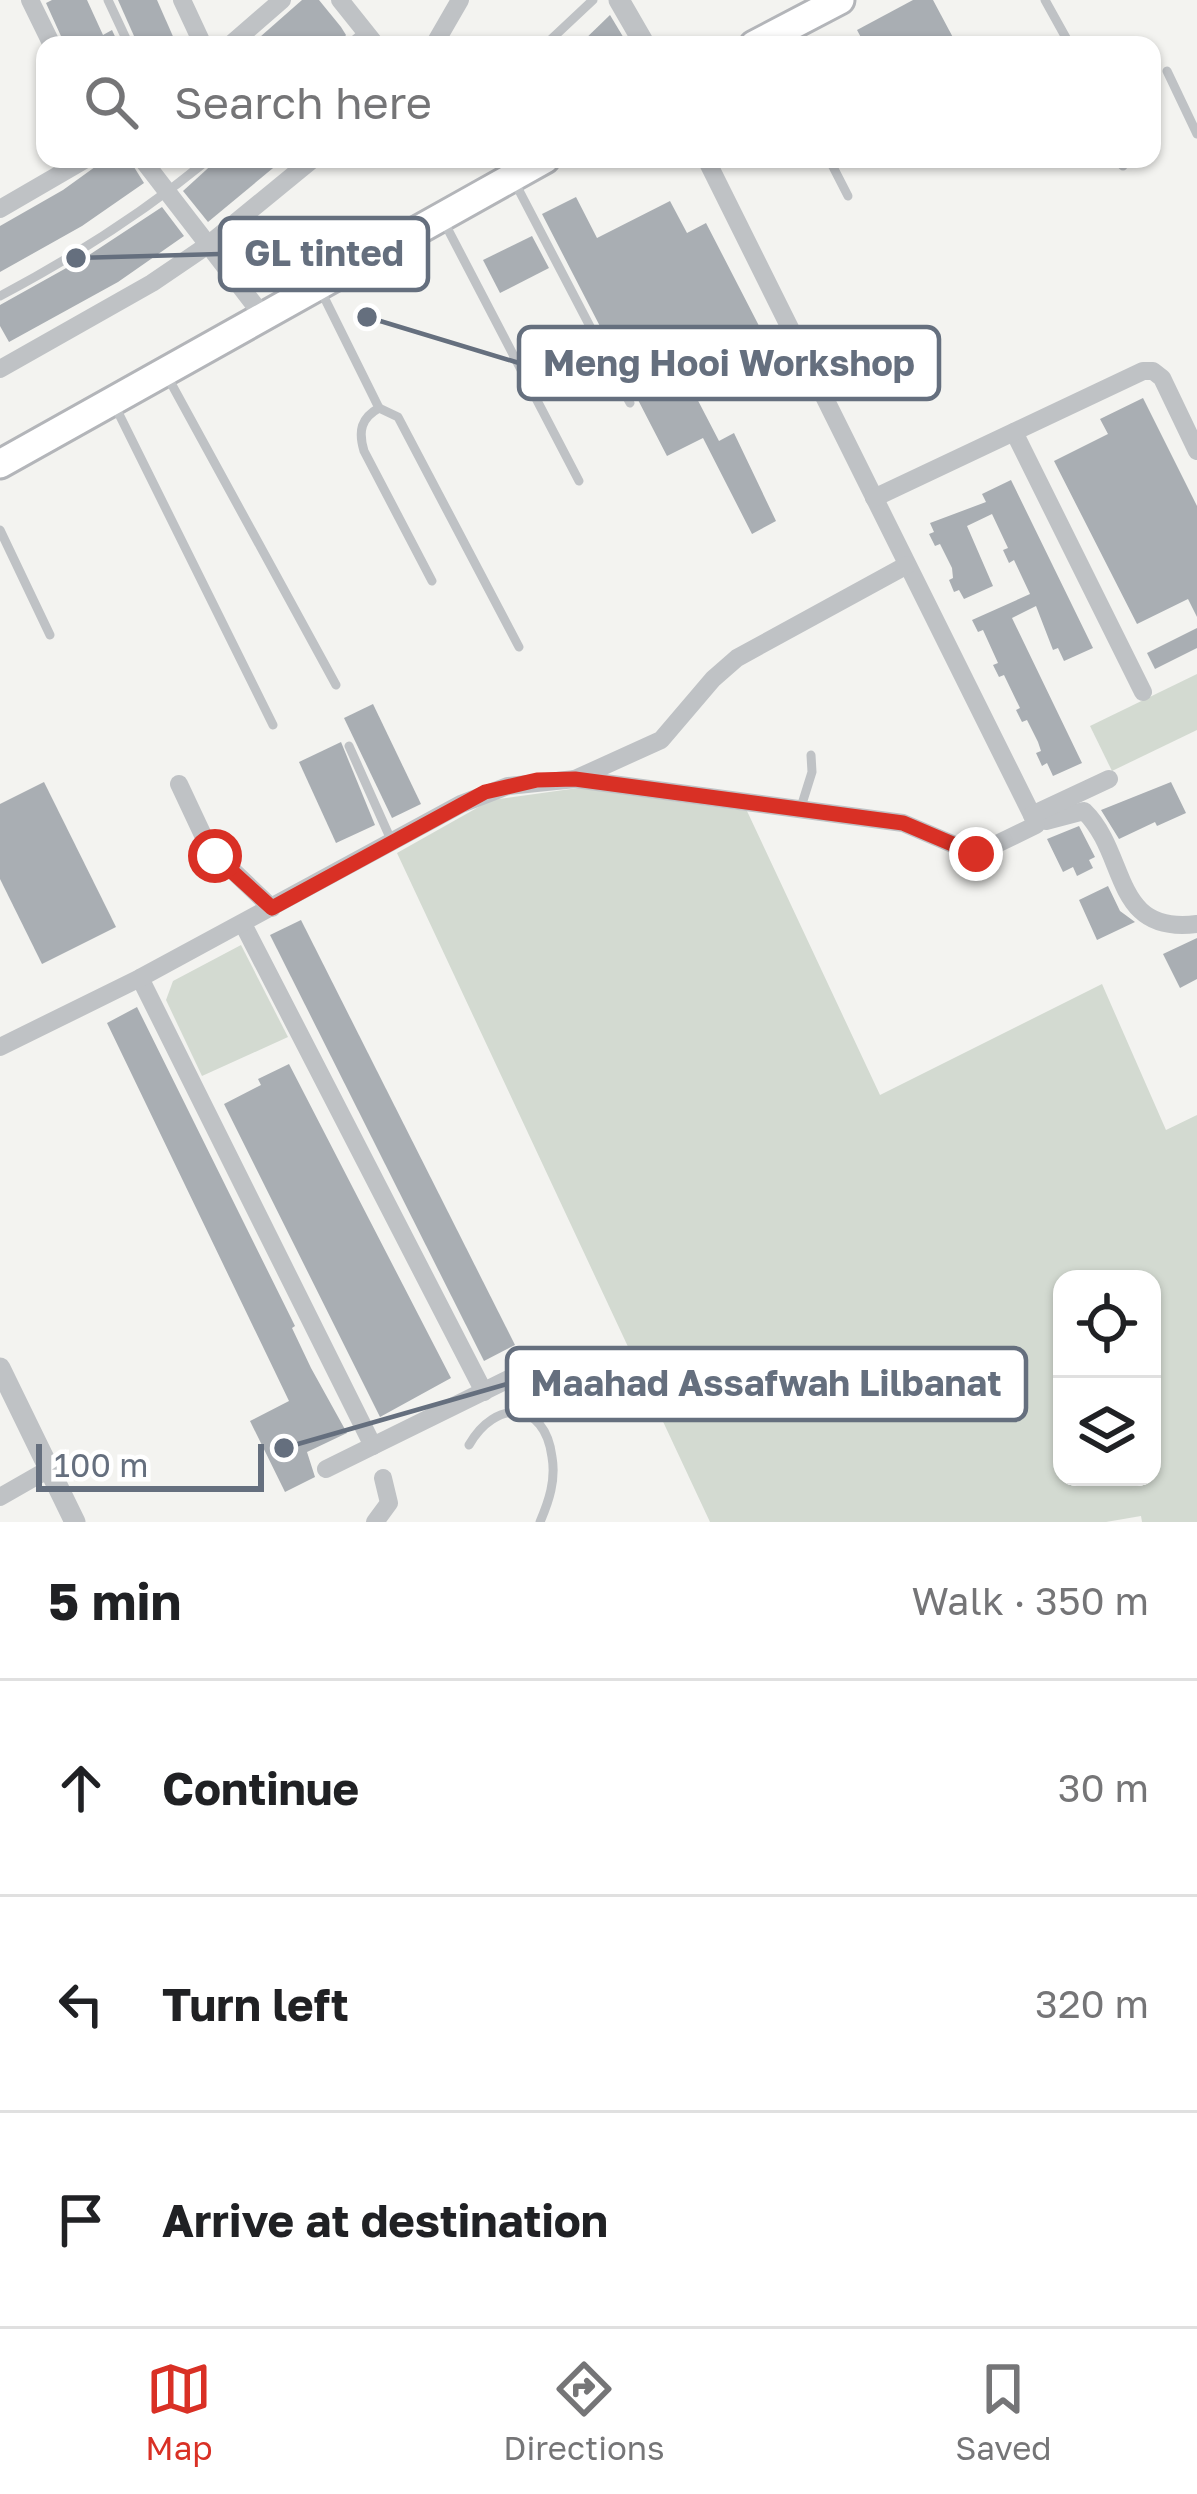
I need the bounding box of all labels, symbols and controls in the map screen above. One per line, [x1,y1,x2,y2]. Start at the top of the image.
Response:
search box [36,36,1161,168]
icon: search [78,69,144,135]
text: Search here [174,75,432,129]
callout: GL tinted [220,218,428,290]
text: GL tinted [244,231,404,274]
callout: Meng Hooi Workshop [519,327,939,399]
text: Meng Hooi Workshop [543,341,915,384]
route end [949,827,1003,881]
route start [188,829,242,883]
map controls [1053,1270,1161,1486]
button: locate [1053,1270,1161,1378]
callout: Maahad Assafwah Lilbanat [507,1348,1026,1420]
text: Maahad Assafwah Lilbanat [530,1361,1002,1404]
button: layers [1053,1378,1161,1486]
scale bar [36,1438,264,1491]
text: 100 m [54,1445,148,1484]
text: 5 min [48,1570,181,1631]
text: Walk · 350 m [911,1577,1149,1624]
icon: ahead [48,1755,114,1821]
text: Continue [162,1761,359,1815]
text: 30 m [1058,1764,1149,1811]
icon: left [48,1971,114,2037]
text: Turn left [162,1977,349,2031]
text: 320 m [1035,1980,1149,2027]
icon: arrive [48,2187,114,2253]
text: Arrive at destination [162,2193,608,2247]
tab: Map [145,2356,213,2467]
tab: Directions [503,2356,665,2467]
tab: Saved [955,2356,1052,2467]

